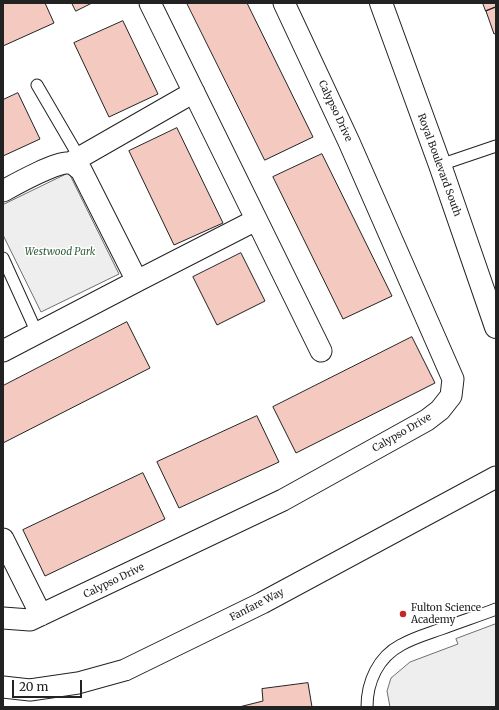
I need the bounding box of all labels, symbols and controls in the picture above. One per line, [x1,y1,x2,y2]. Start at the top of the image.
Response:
street label: Calypso Drive [316,79,354,143]
street label: Royal Boulevard South [415,112,463,218]
park label: Westwood Park [25,246,95,258]
street label: Calypso Drive [370,411,434,455]
street label: Calypso Drive [82,561,146,601]
street label: Fanfare Way [228,586,286,624]
place label: Fulton Science Academy [411,602,481,626]
marker: Fulton Science Academy [398,609,408,619]
scale bar [14,672,84,698]
text: 20 m [19,679,48,694]

